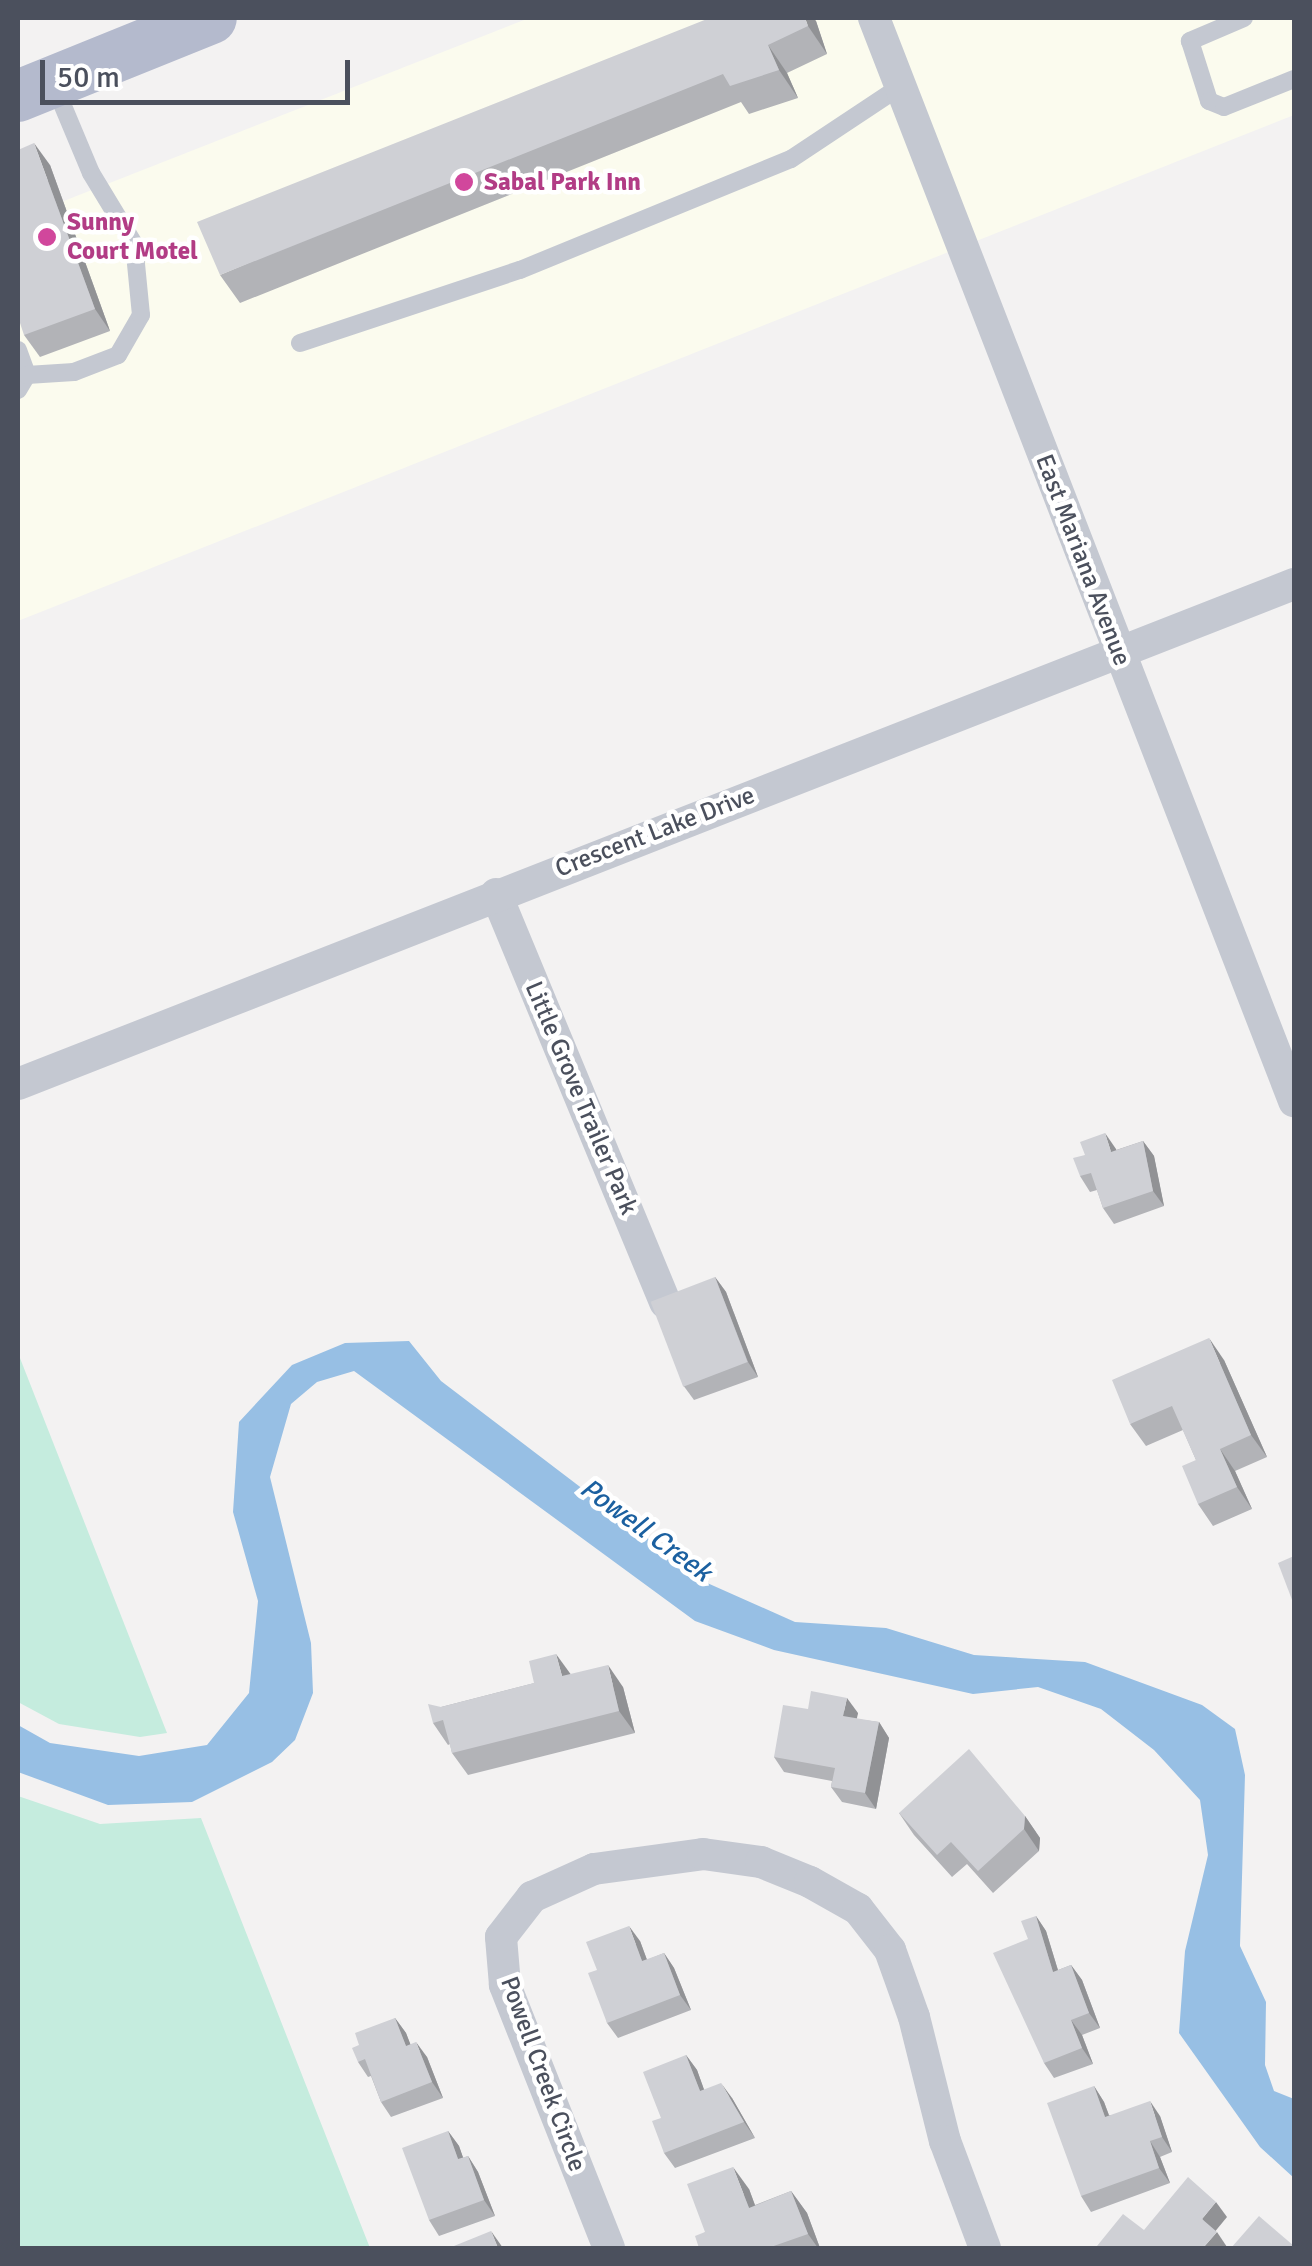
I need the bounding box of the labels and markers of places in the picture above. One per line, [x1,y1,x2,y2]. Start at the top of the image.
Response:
place label: Sabal Park Inn [484,167,641,197]
marker: Sabal Park Inn [453,171,475,193]
place label: Sunny Court Motel [67,208,198,267]
marker: Sunny Court Motel [36,226,58,248]

